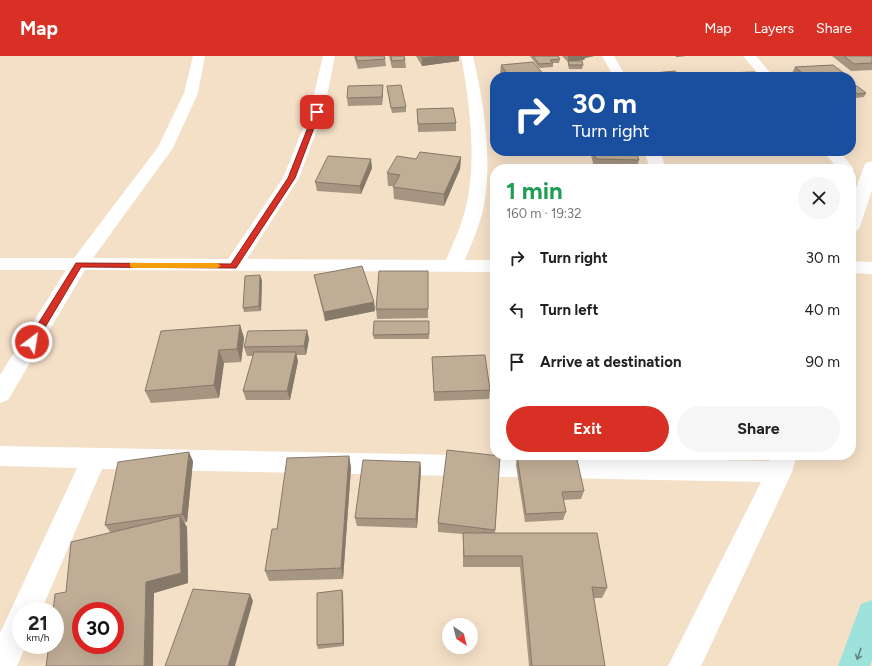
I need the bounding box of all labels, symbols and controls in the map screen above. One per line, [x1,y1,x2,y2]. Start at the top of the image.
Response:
text: Map [20,17,58,40]
text: Map [704,20,732,37]
text: Layers [754,20,794,37]
text: Share [816,20,852,37]
text: 30 m [572,86,637,120]
icon: right [506,88,558,140]
pin [300,95,334,129]
icon: arrive [306,101,328,123]
text: Turn right [572,120,649,142]
text: 1 min [506,176,563,205]
button: close [798,177,840,219]
text: 160 m · 19:32 [506,206,581,221]
icon: right [506,247,528,269]
text: Turn right [540,249,608,267]
text: 30 m [806,249,840,267]
icon: left [506,299,528,321]
text: Turn left [540,301,598,319]
text: 40 m [805,301,840,319]
position arrow [11,321,53,363]
icon: arrive [506,351,528,373]
text: Arrive at destination [540,353,681,371]
text: 90 m [805,353,840,371]
button: Exit [506,406,669,452]
button: Share [677,406,840,452]
speed limit sign: 30 [72,602,124,654]
text: 21 [28,611,48,635]
north arrow [442,618,478,654]
map controls [442,618,478,654]
text: km/h [27,631,49,644]
one-way arrow [854,647,862,659]

